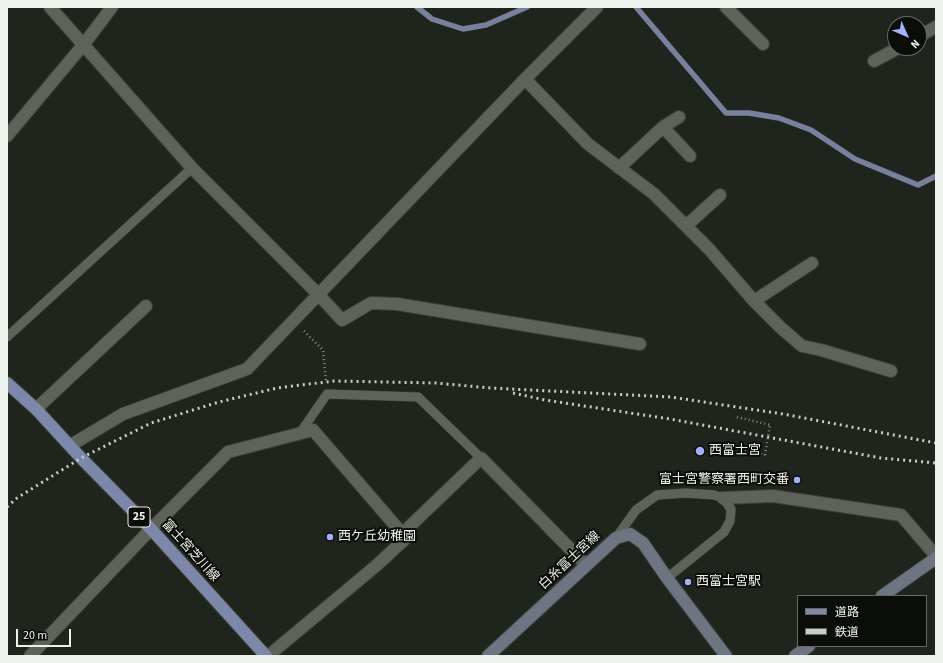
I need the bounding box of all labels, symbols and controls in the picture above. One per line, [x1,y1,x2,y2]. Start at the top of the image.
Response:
north arrow [887,16,927,56]
text: N [907,36,923,52]
place label: 西富士宮 [709,443,761,459]
marker: 西富士宮 [694,445,706,457]
place label: 富士宮警察署西町交番 [659,472,789,488]
marker: 富士宮警察署西町交番 [792,475,802,485]
road number: 25 [128,507,150,527]
street label: 富士宮芝川線 [158,517,222,585]
place label: 西ケ丘幼稚園 [338,529,416,545]
street label: 白糸富士宮線 [536,529,604,593]
marker: 西ケ丘幼稚園 [325,532,335,542]
place label: 西富士宮駅 [696,574,761,590]
marker: 西富士宮駅 [683,577,693,587]
legend [797,595,927,647]
text: 道路 [835,604,859,621]
scale bar [18,621,73,647]
text: 鉄道 [835,624,859,641]
text: 20 m [23,627,47,644]

